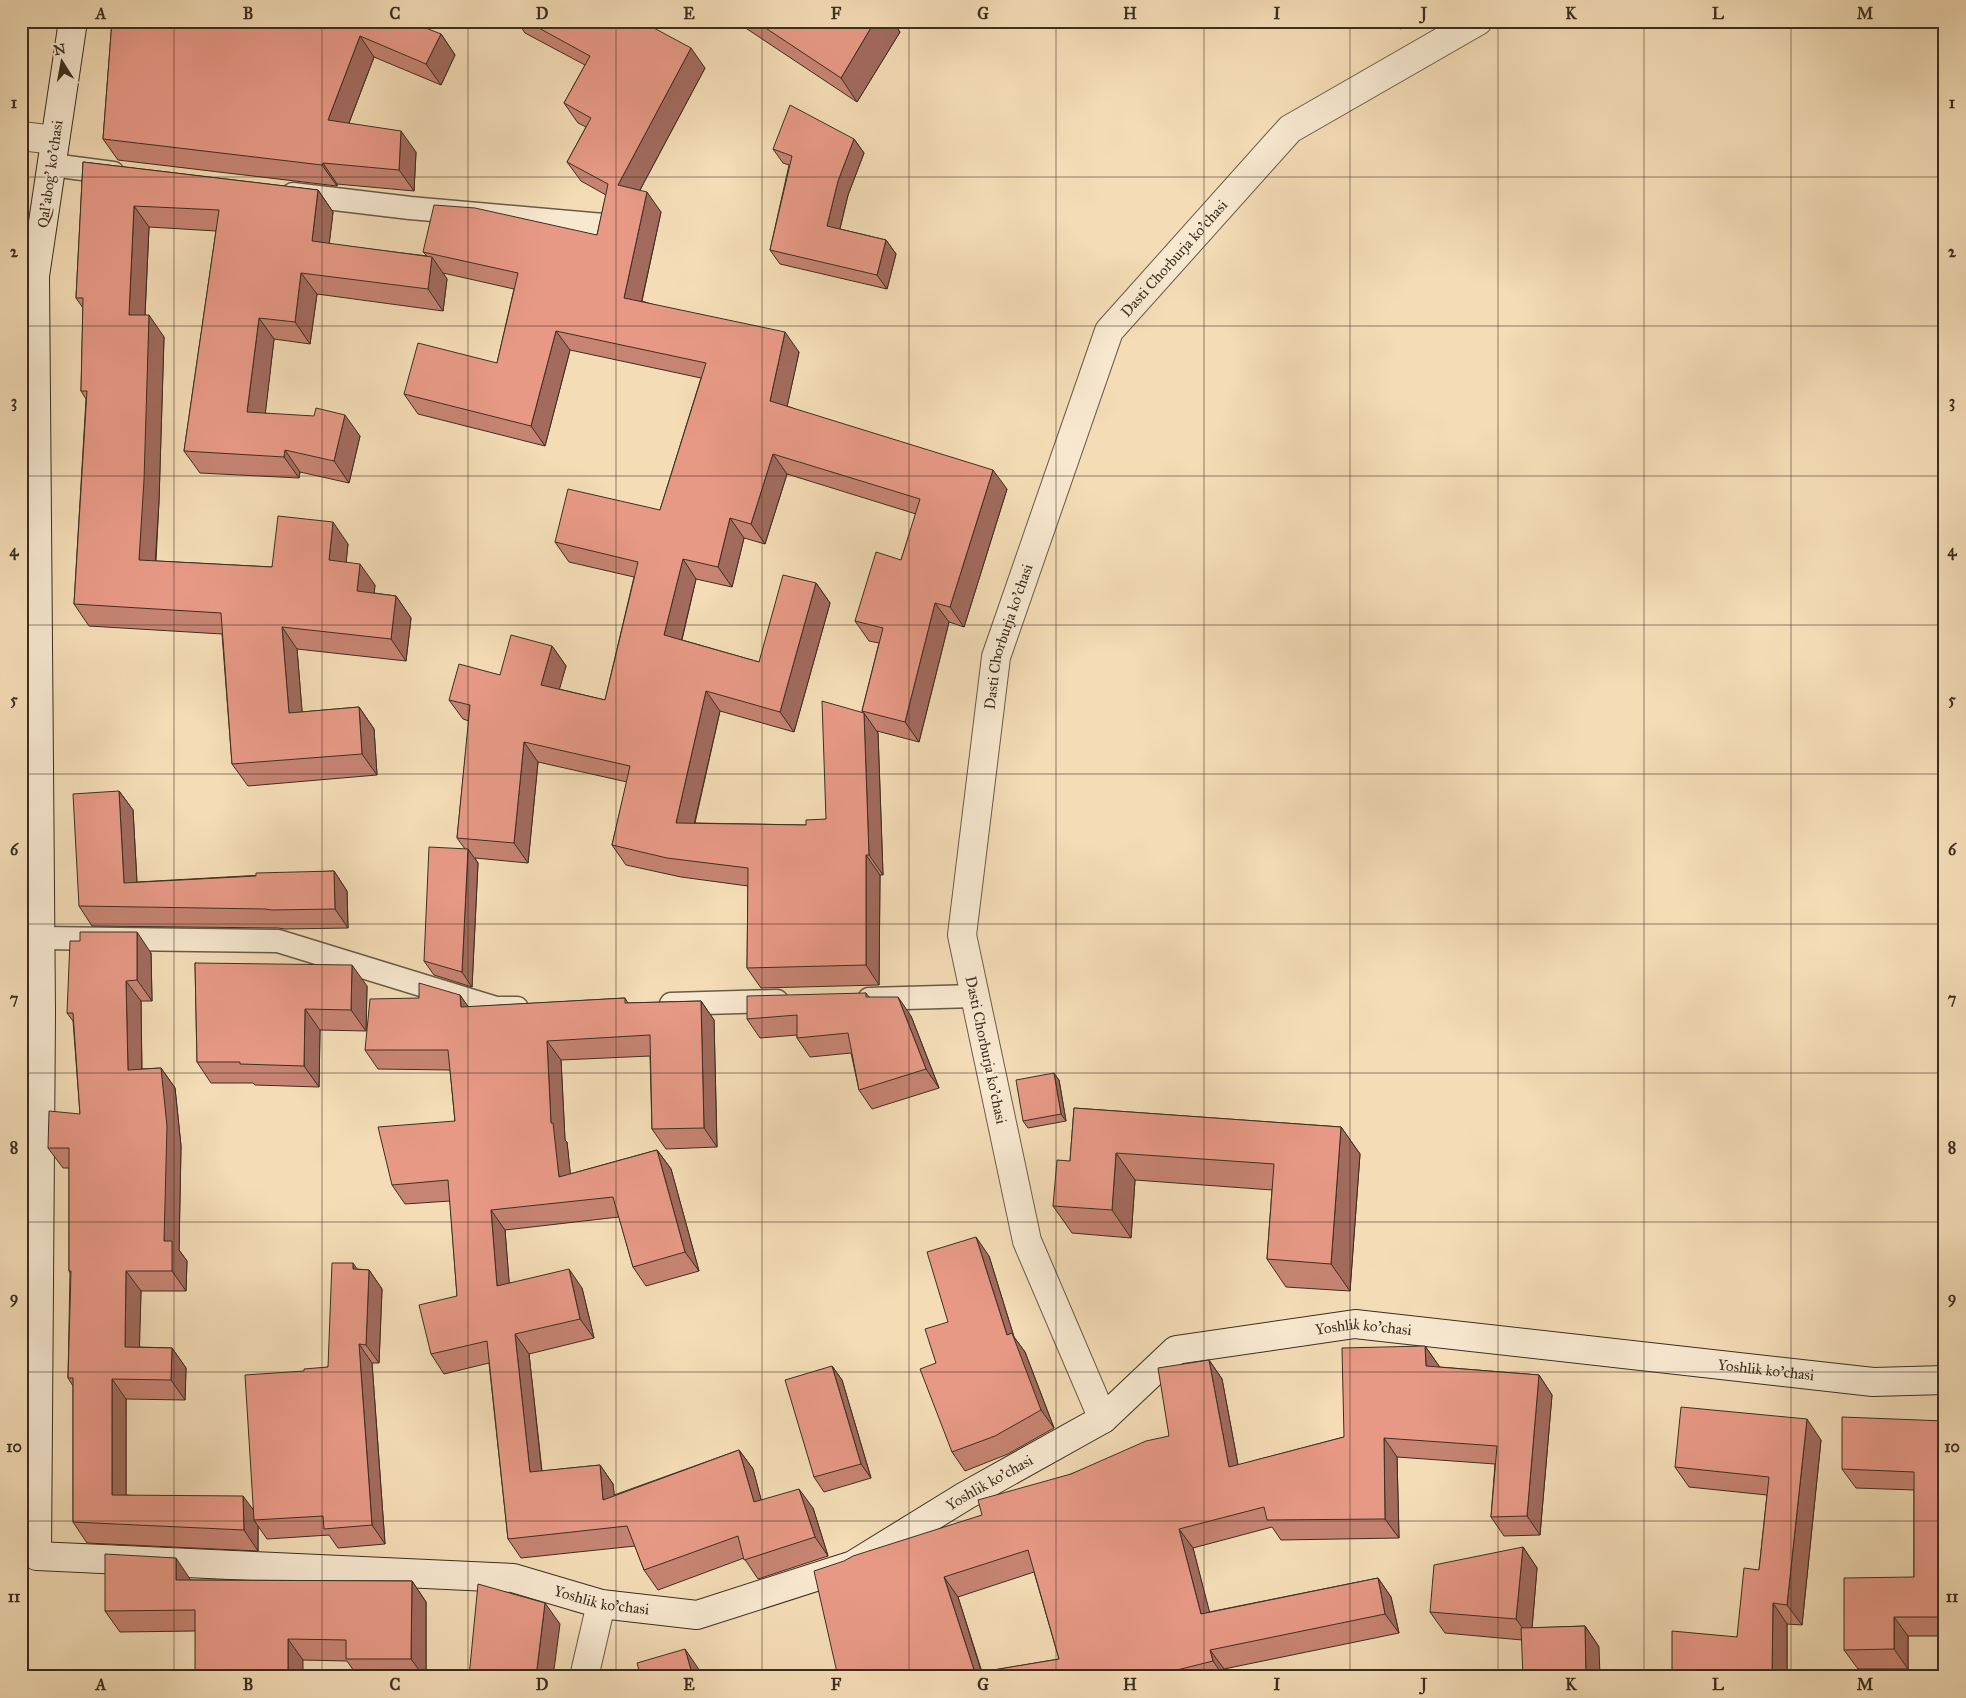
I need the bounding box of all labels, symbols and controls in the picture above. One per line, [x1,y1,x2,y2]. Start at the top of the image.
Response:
text: A [95,4,107,23]
text: B [243,4,253,23]
text: C [390,4,401,23]
text: D [536,4,549,23]
text: E [683,4,695,23]
text: F [831,4,842,23]
text: G [977,4,989,23]
text: H [1123,4,1137,23]
text: I [1274,4,1281,23]
text: J [1419,4,1428,24]
text: K [1565,4,1577,23]
text: L [1712,4,1724,23]
text: M [1857,4,1874,23]
north arrow [38,38,88,88]
text: N [52,40,67,59]
text: 1 [11,93,18,112]
text: 1 [1949,93,1956,112]
street label: Qal'abog' ko'chasi [34,119,66,229]
street label: Dasti Chorburja ko'chasi [1117,196,1231,321]
text: 2 [10,242,19,261]
text: 2 [1948,242,1957,261]
text: 3 [11,392,17,412]
text: 3 [1949,392,1955,412]
text: 4 [10,541,20,561]
text: 4 [1948,541,1958,561]
street label: Dasti Chorburja ko'chasi [981,561,1037,711]
text: 5 [10,690,18,709]
text: 5 [1948,690,1956,709]
text: 6 [10,840,19,859]
text: 6 [1948,840,1957,859]
street label: Dasti Chorburja ko'chasi [962,974,1010,1126]
text: 7 [10,989,19,1008]
text: 7 [1948,989,1957,1008]
text: 8 [10,1138,18,1157]
text: 8 [1948,1138,1956,1157]
text: 9 [10,1288,18,1308]
text: 9 [1948,1288,1956,1308]
street label: Yoshlik ko'chasi [1314,1315,1413,1339]
street label: Yoshlik ko'chasi [1717,1356,1815,1384]
text: 10 [6,1437,22,1456]
text: 10 [1944,1437,1960,1456]
street label: Yoshlik ko'chasi [943,1451,1036,1514]
street label: Yoshlik ko'chasi [552,1582,650,1618]
text: 11 [8,1587,21,1606]
text: 11 [1946,1587,1959,1606]
text: A [95,1675,107,1694]
text: B [243,1675,253,1694]
text: C [390,1675,401,1694]
text: D [536,1675,549,1694]
text: E [683,1675,695,1694]
text: F [831,1675,842,1694]
text: G [977,1675,989,1694]
text: H [1123,1675,1137,1694]
text: I [1274,1675,1281,1694]
text: J [1419,1675,1428,1695]
text: K [1565,1675,1577,1694]
text: L [1712,1675,1724,1694]
text: M [1857,1675,1874,1694]

